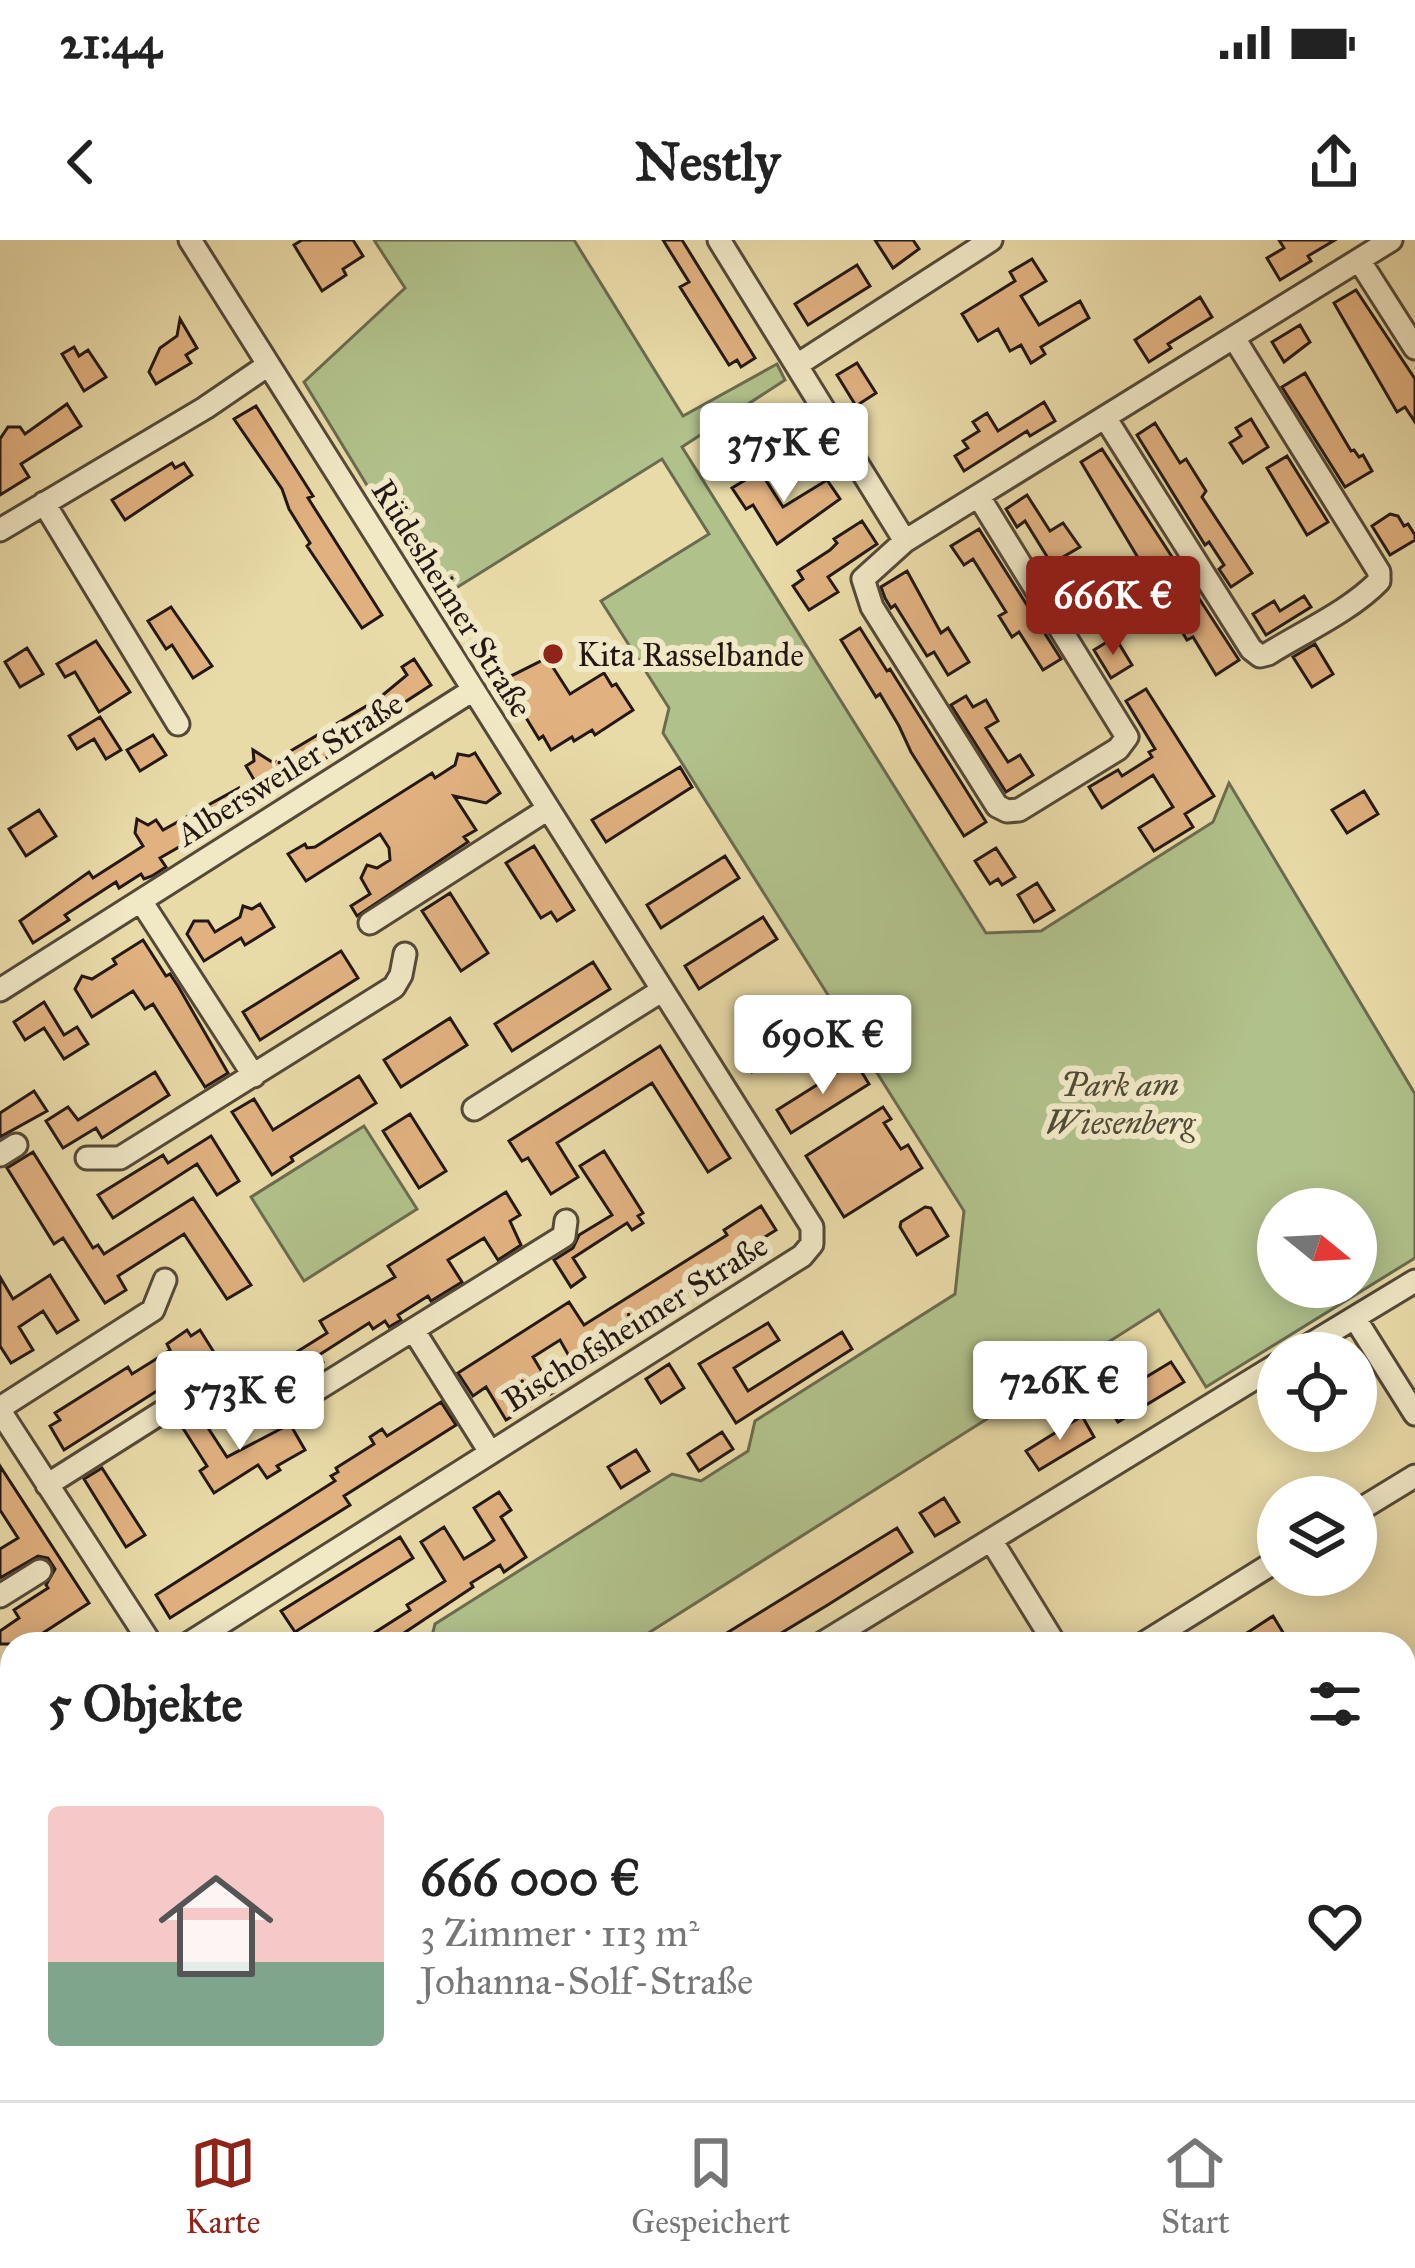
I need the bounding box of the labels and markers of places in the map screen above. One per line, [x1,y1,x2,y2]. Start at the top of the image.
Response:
pin: 375K € [686,403,882,505]
pin: 666K € [1015,556,1211,658]
place label: Kita Rasselbande [577,635,804,675]
marker: Kita Rasselbande [540,641,566,667]
pin: 690K € [725,995,921,1097]
pin: 726K € [962,1341,1158,1443]
pin: 573K € [142,1351,338,1453]

